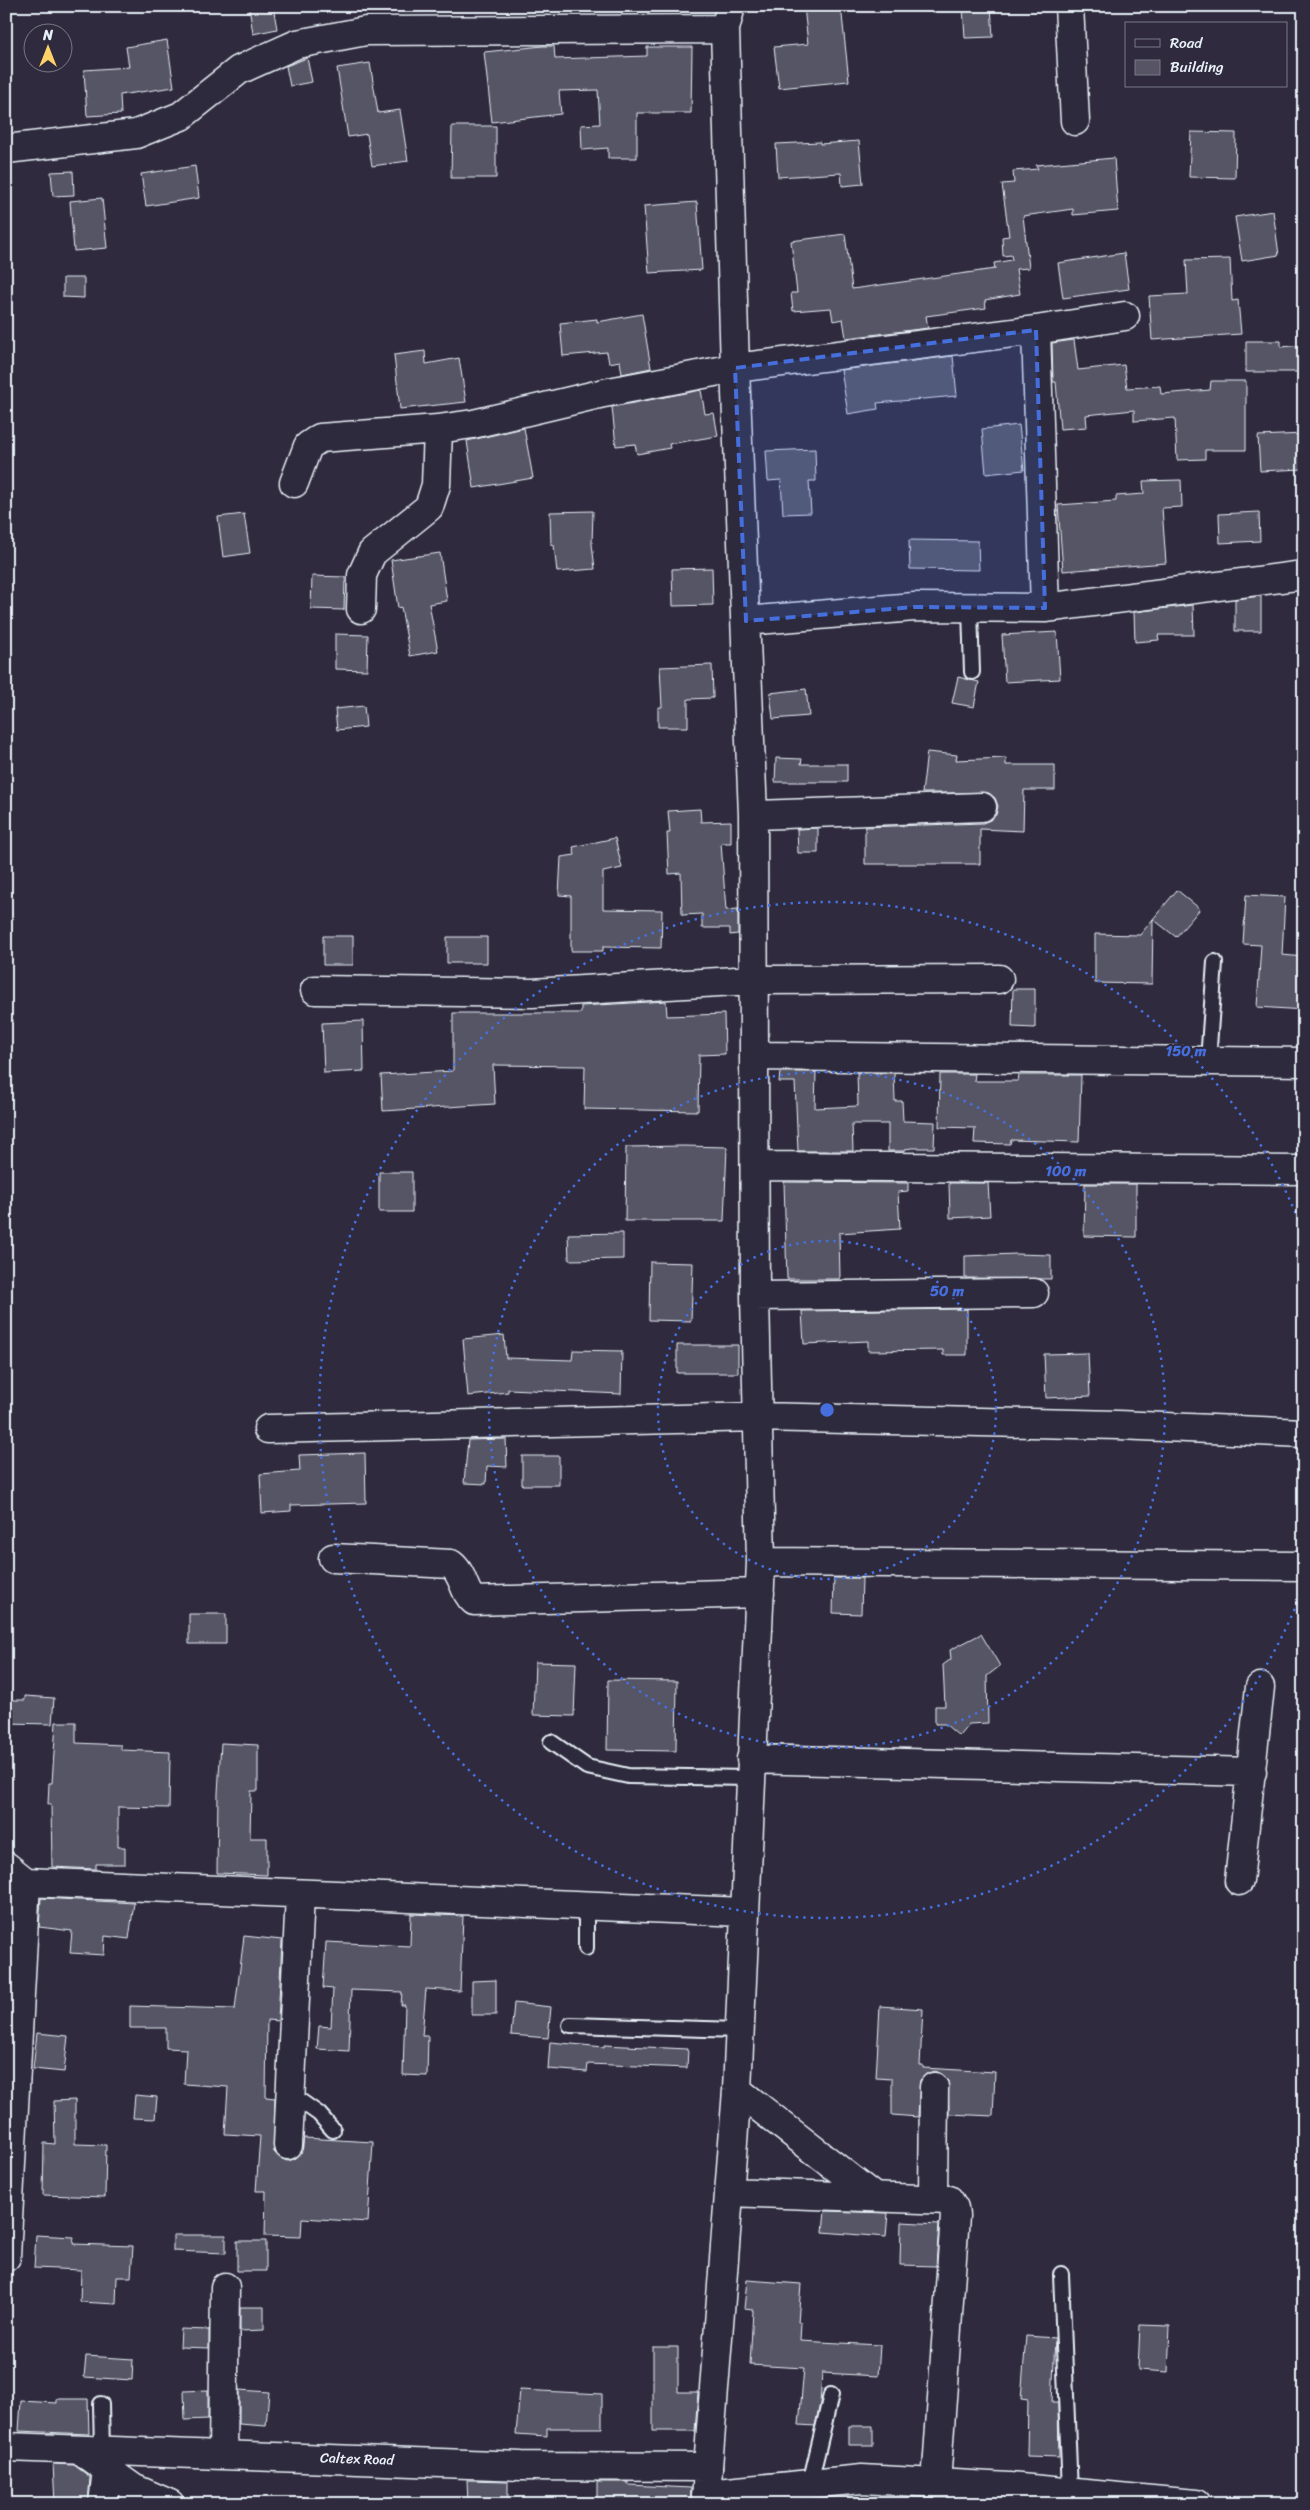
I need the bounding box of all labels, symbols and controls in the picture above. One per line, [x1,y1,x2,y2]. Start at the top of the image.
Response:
north arrow [22,22,72,72]
legend [1125,22,1288,88]
text: N [42,23,53,48]
text: Road [1170,30,1203,56]
text: Building [1170,54,1224,80]
text: 150 m [1166,1038,1207,1064]
text: 100 m [1046,1158,1087,1184]
text: 50 m [930,1278,965,1304]
centre of rings [818,1401,836,1419]
street label: Caltex Road [320,2445,396,2473]

